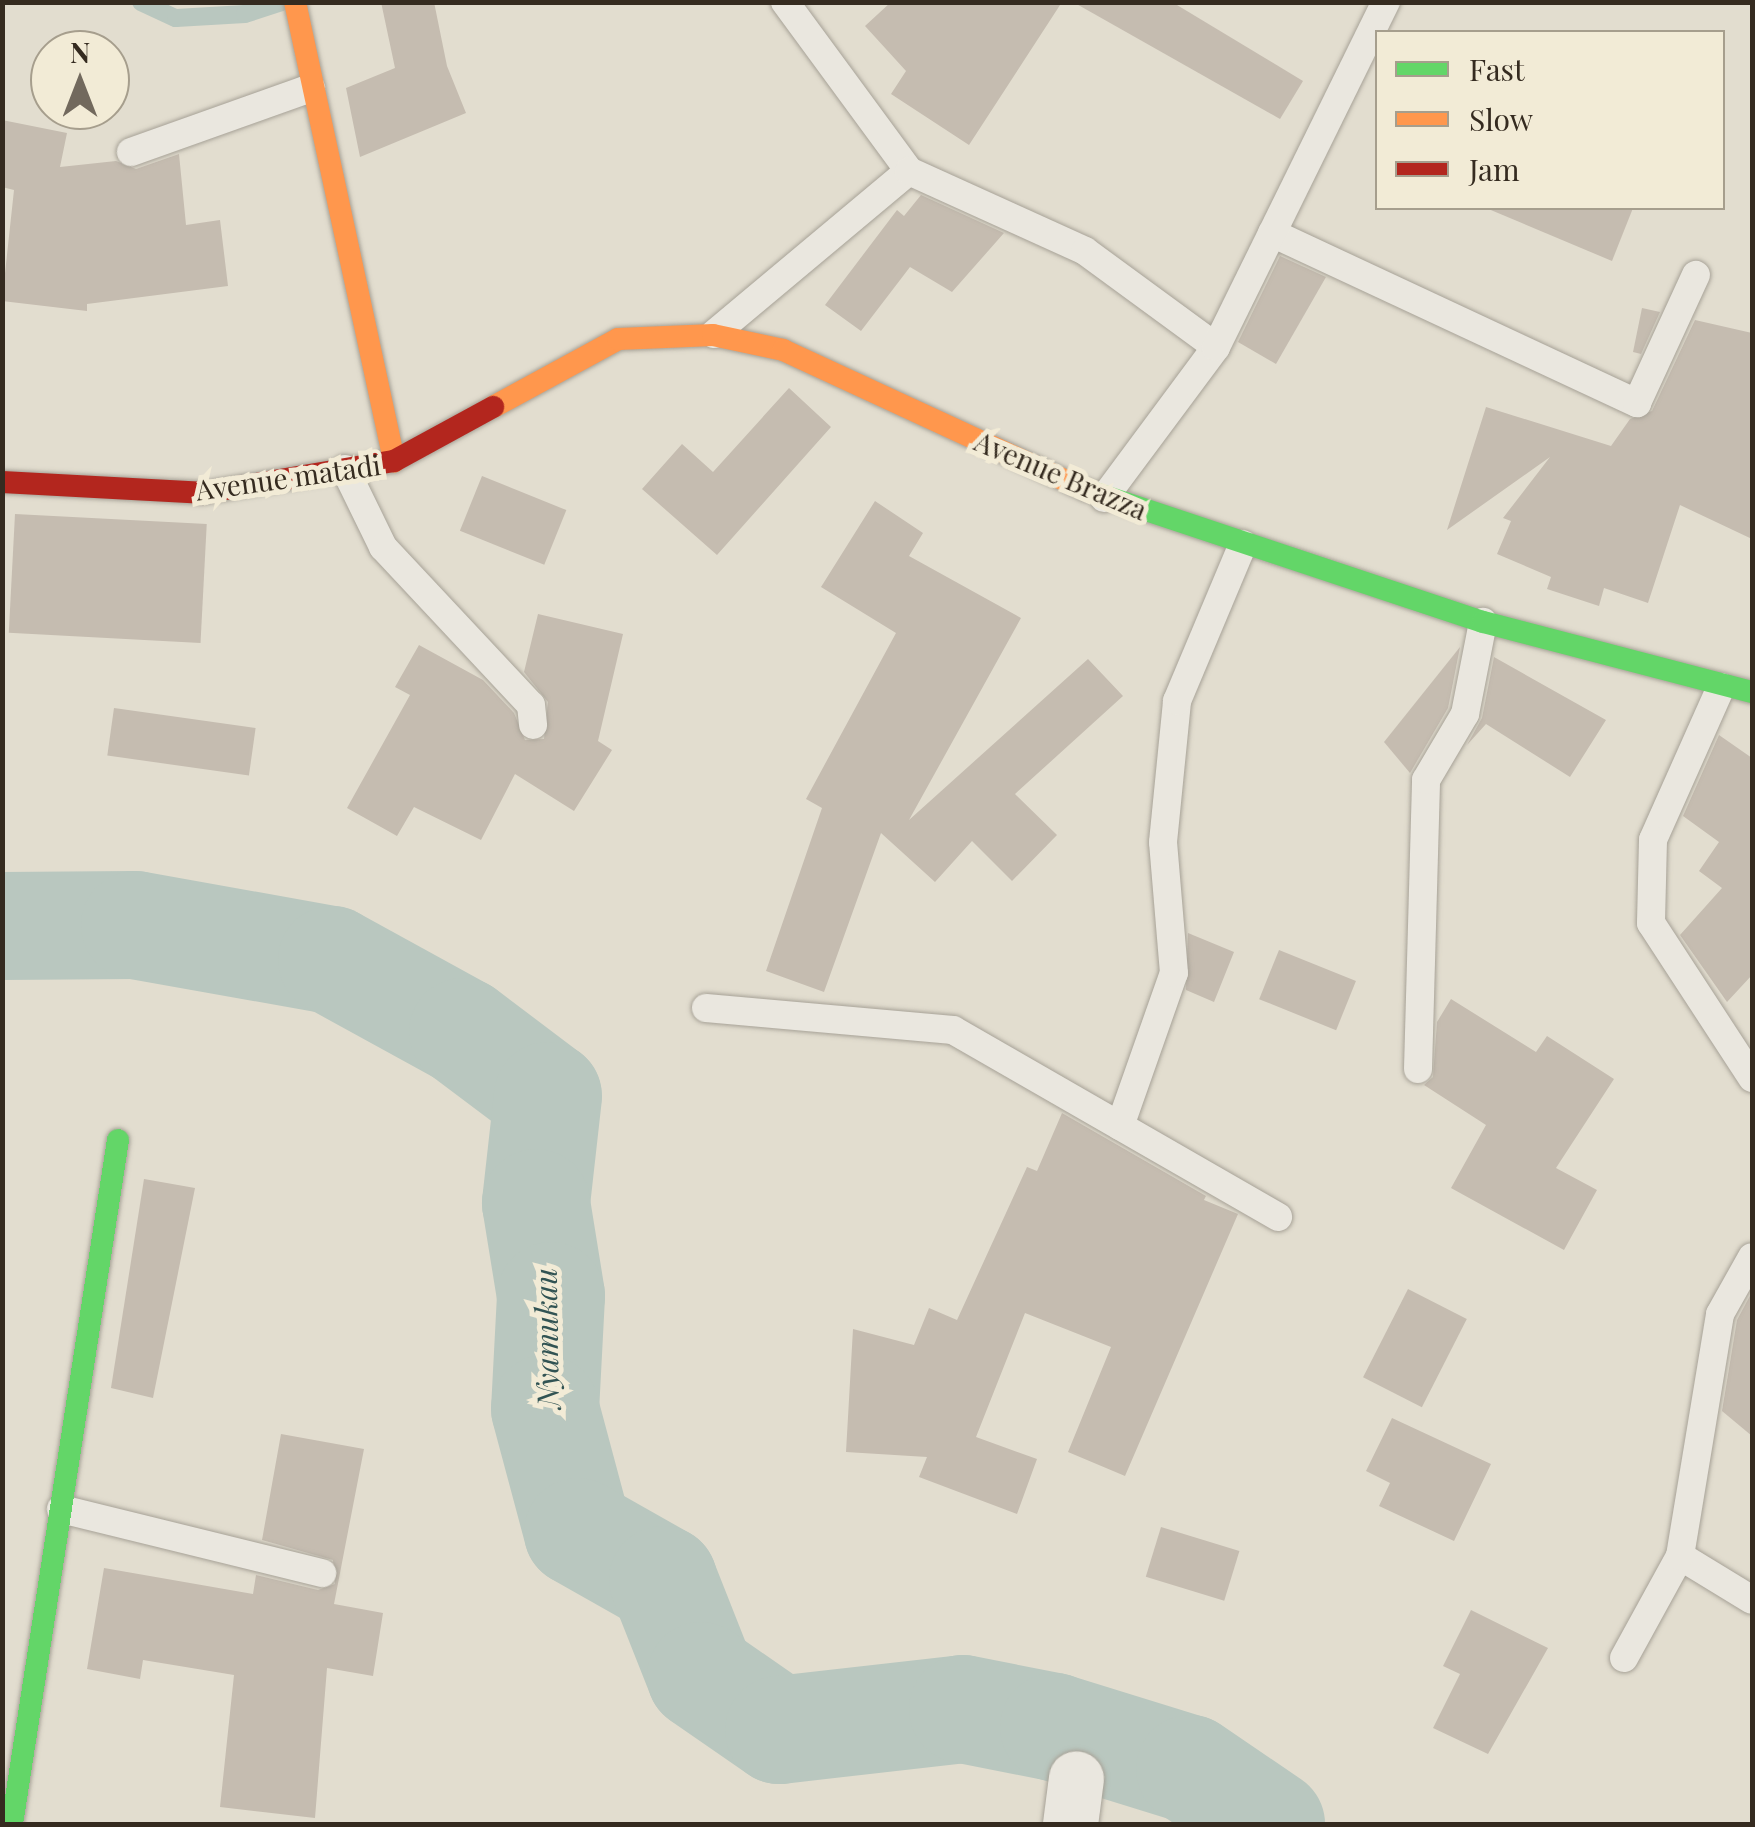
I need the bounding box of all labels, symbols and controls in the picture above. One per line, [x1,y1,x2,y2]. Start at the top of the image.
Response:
north arrow [30,30,130,130]
legend [1375,30,1725,210]
text: N [70,33,90,70]
text: Fast [1469,49,1525,89]
text: Slow [1469,99,1533,139]
text: Jam [1469,149,1520,189]
street label: Avenue Brazza [970,424,1152,526]
street label: Avenue matadi [193,447,383,507]
water label: Nyamukau [527,1268,565,1408]

